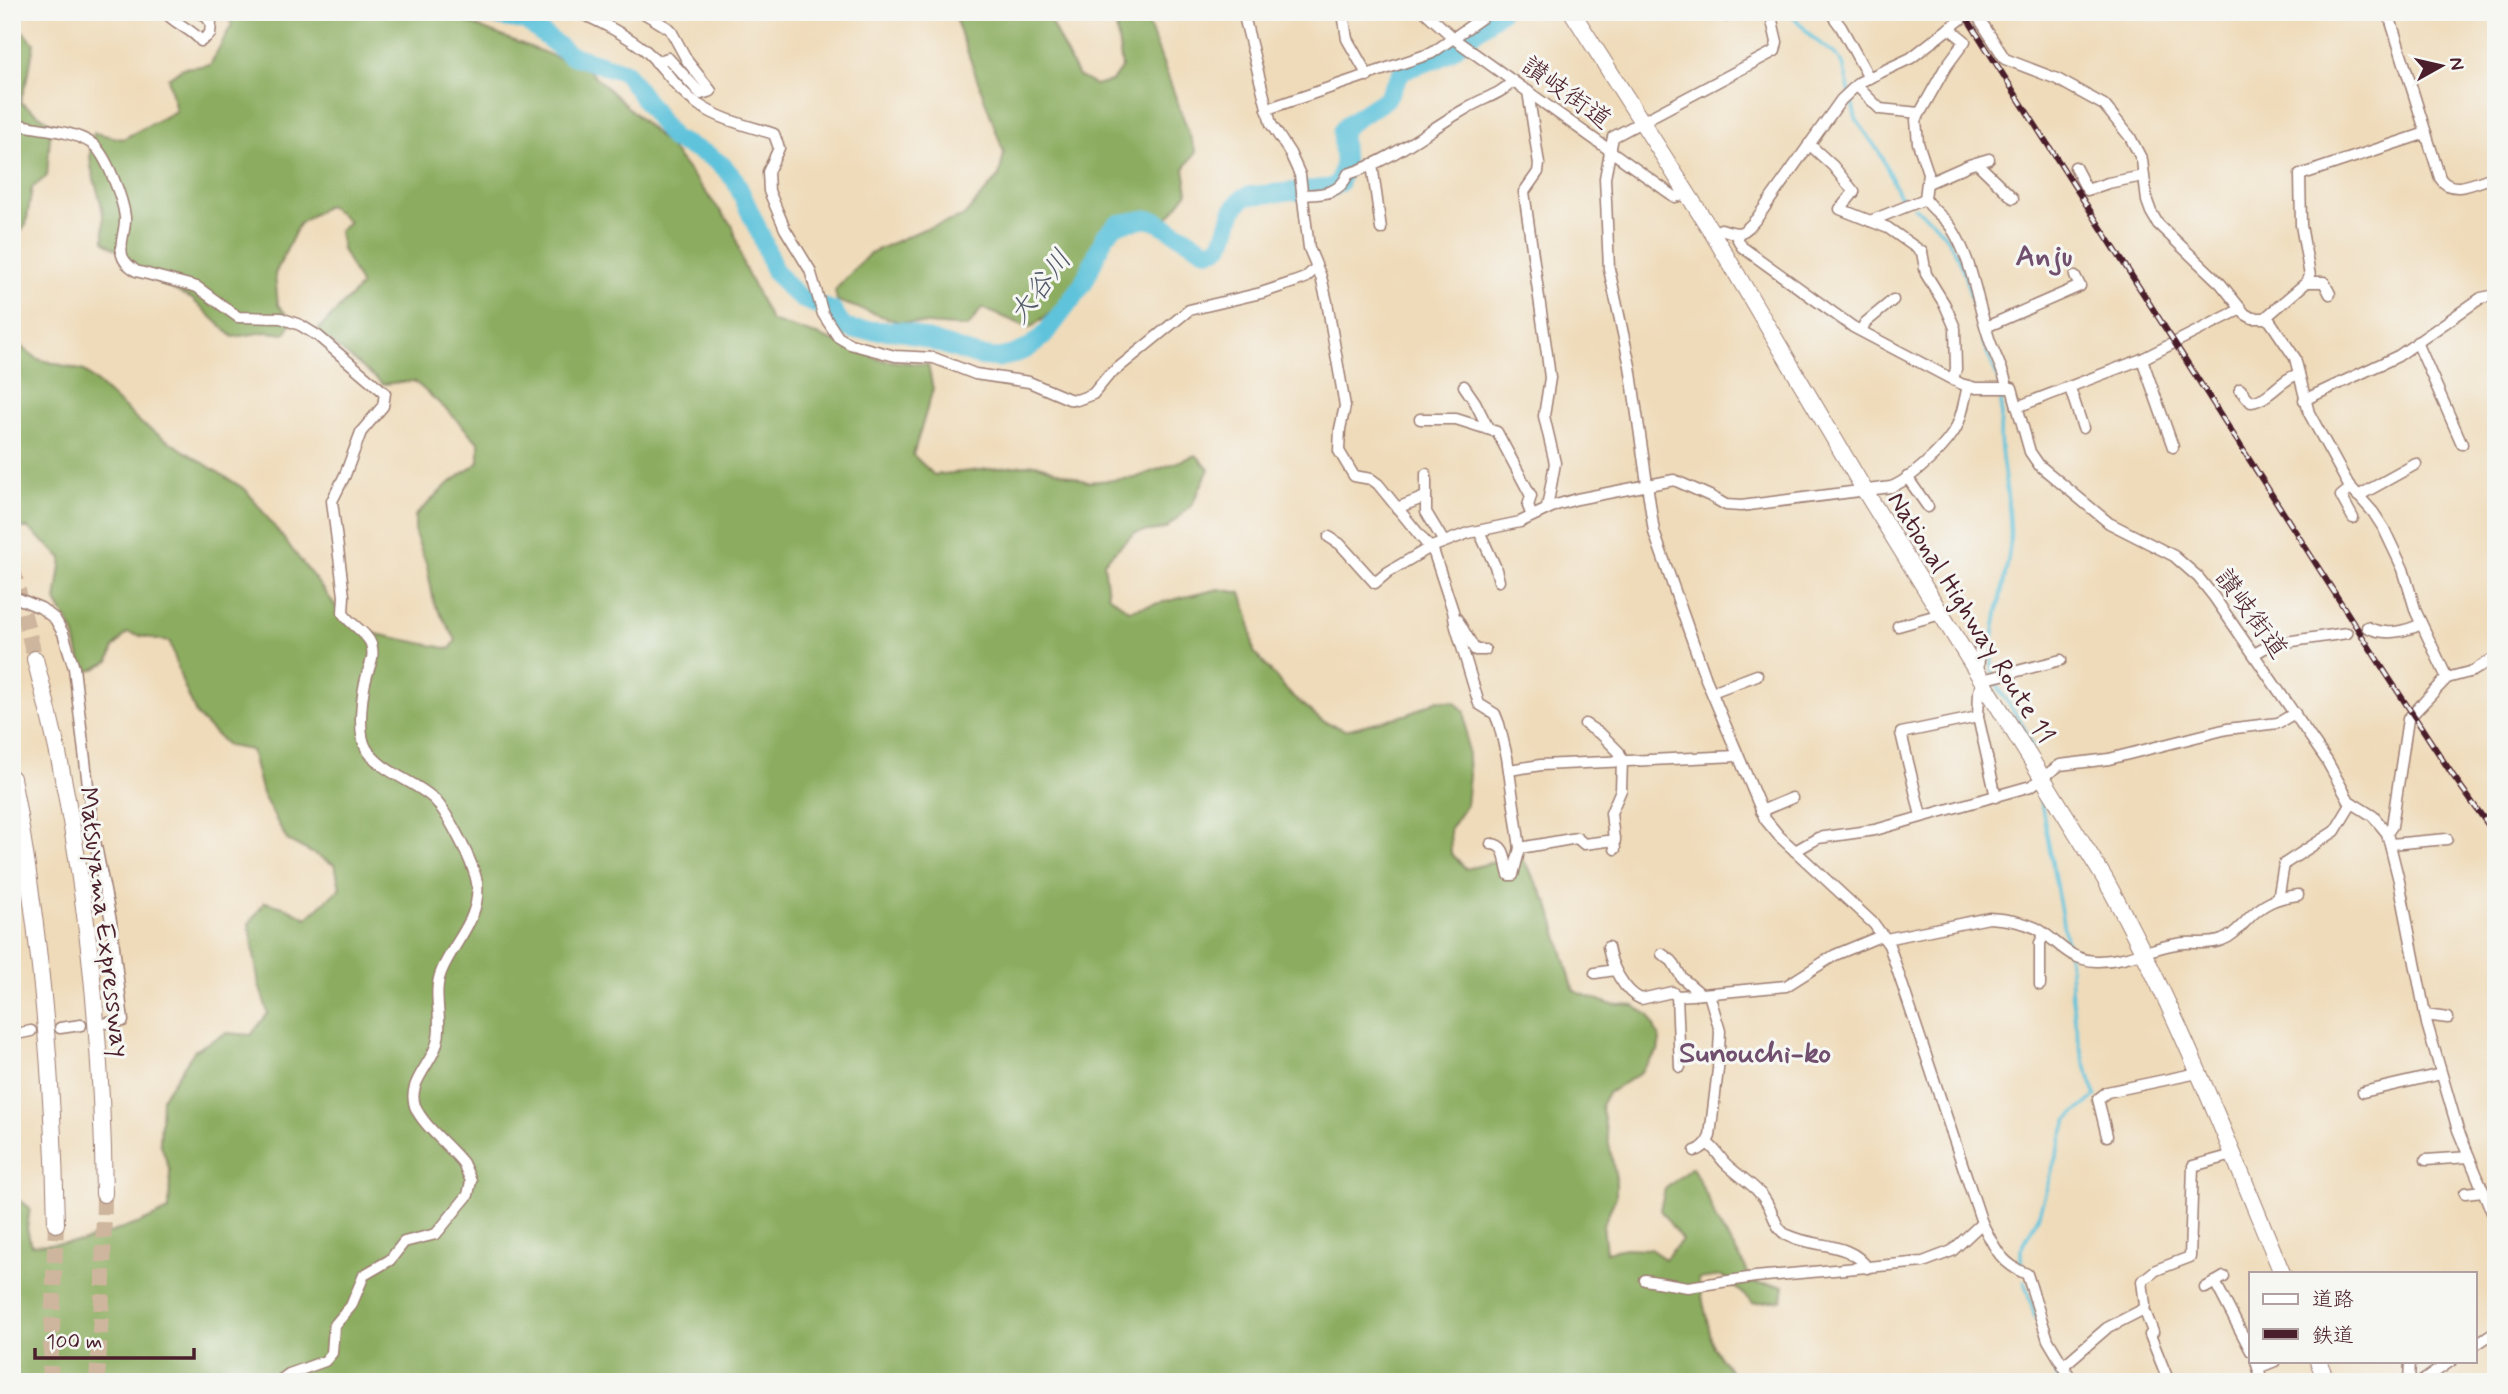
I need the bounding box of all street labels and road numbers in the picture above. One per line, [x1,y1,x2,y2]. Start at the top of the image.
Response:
street label: 讃岐街道 [1514,49,1618,138]
street label: National Highway Route 11 [1879,486,2062,750]
street label: 讃岐街道 [2206,562,2295,666]
street label: Matsuyama Expressway [70,785,136,1059]

